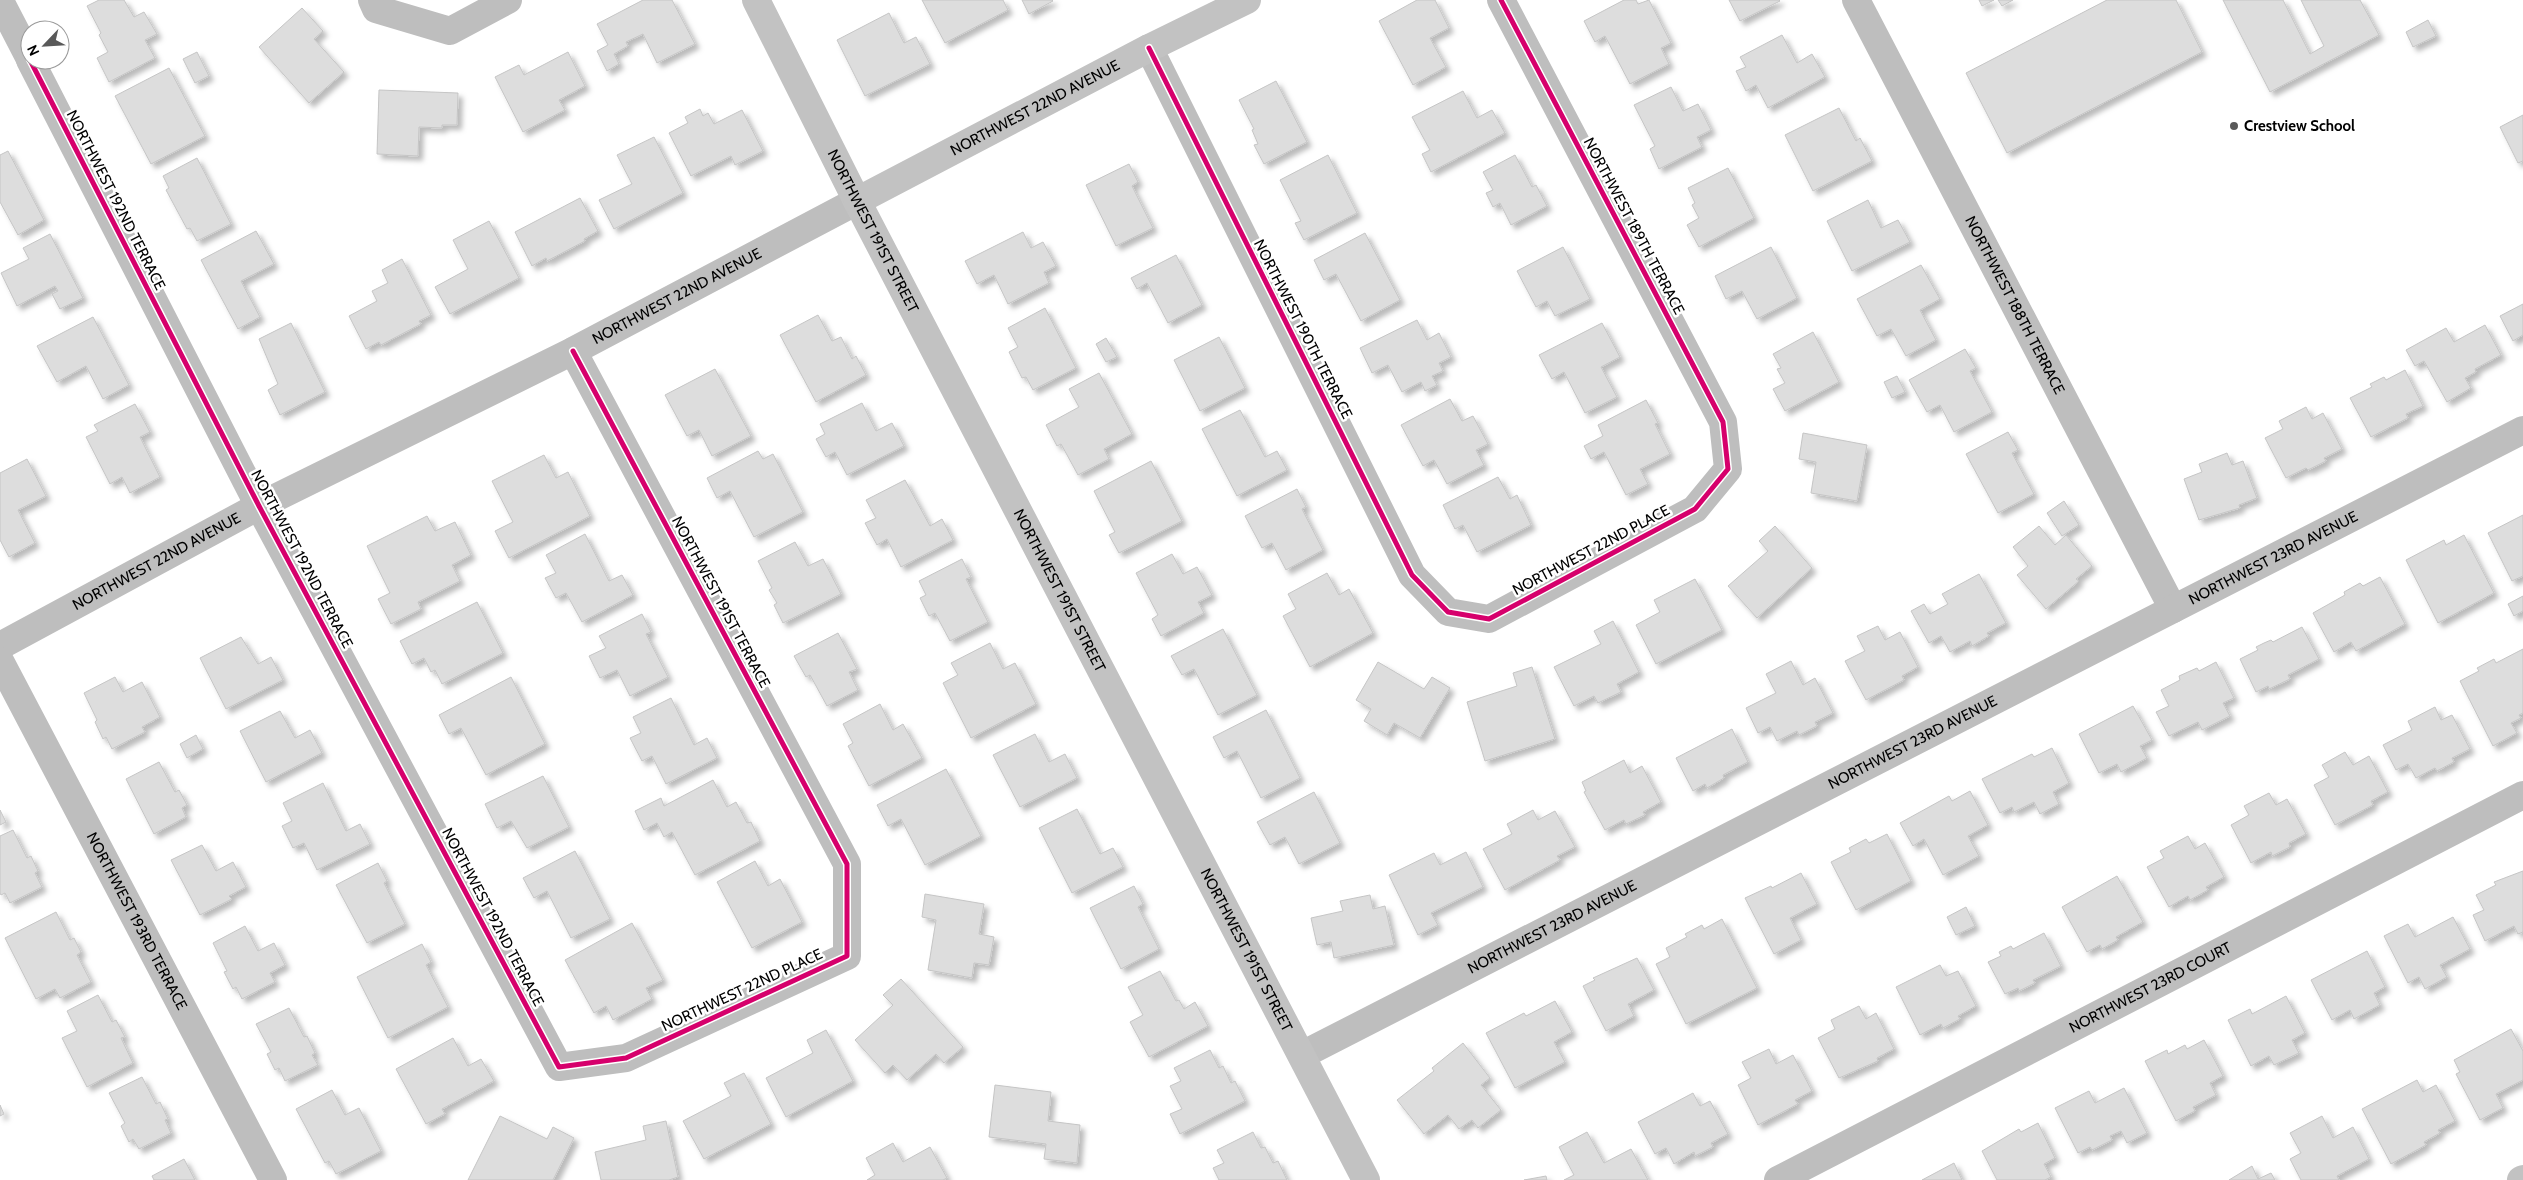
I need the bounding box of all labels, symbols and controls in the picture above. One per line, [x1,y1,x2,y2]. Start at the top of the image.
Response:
north arrow [20,20,70,70]
text: N [23,42,43,59]
street label: NORTHWEST 22ND AVENUE [947,56,1123,159]
street label: NORTHWEST 192ND TERRACE [63,107,169,293]
place label: Crestview School [2244,117,2355,135]
marker: Crestview School [2228,120,2240,132]
street label: NORTHWEST 189TH TERRACE [1580,135,1688,317]
street label: NORTHWEST 191ST STREET [824,146,922,316]
street label: NORTHWEST 188TH TERRACE [1961,213,2069,397]
street label: NORTHWEST 190TH TERRACE [1250,236,1356,422]
street label: NORTHWEST 22ND AVENUE [589,244,764,348]
street label: NORTHWEST 192ND TERRACE [247,467,357,651]
street label: NORTHWEST 22ND PLACE [1509,501,1673,599]
street label: NORTHWEST 191ST STREET [1010,506,1109,675]
street label: NORTHWEST 23RD AVENUE [2186,507,2361,609]
street label: NORTHWEST 22ND AVENUE [69,509,244,614]
street label: NORTHWEST 191ST TERRACE [668,513,774,691]
street label: NORTHWEST 23RD AVENUE [1825,692,2000,793]
street label: NORTHWEST 192ND TERRACE [438,825,548,1009]
street label: NORTHWEST 193RD TERRACE [83,829,191,1013]
street label: NORTHWEST 191ST STREET [1197,865,1296,1034]
street label: NORTHWEST 23RD AVENUE [1465,876,1640,978]
street label: NORTHWEST 23RD COURT [2066,938,2234,1037]
street label: NORTHWEST 22ND PLACE [659,945,825,1035]

